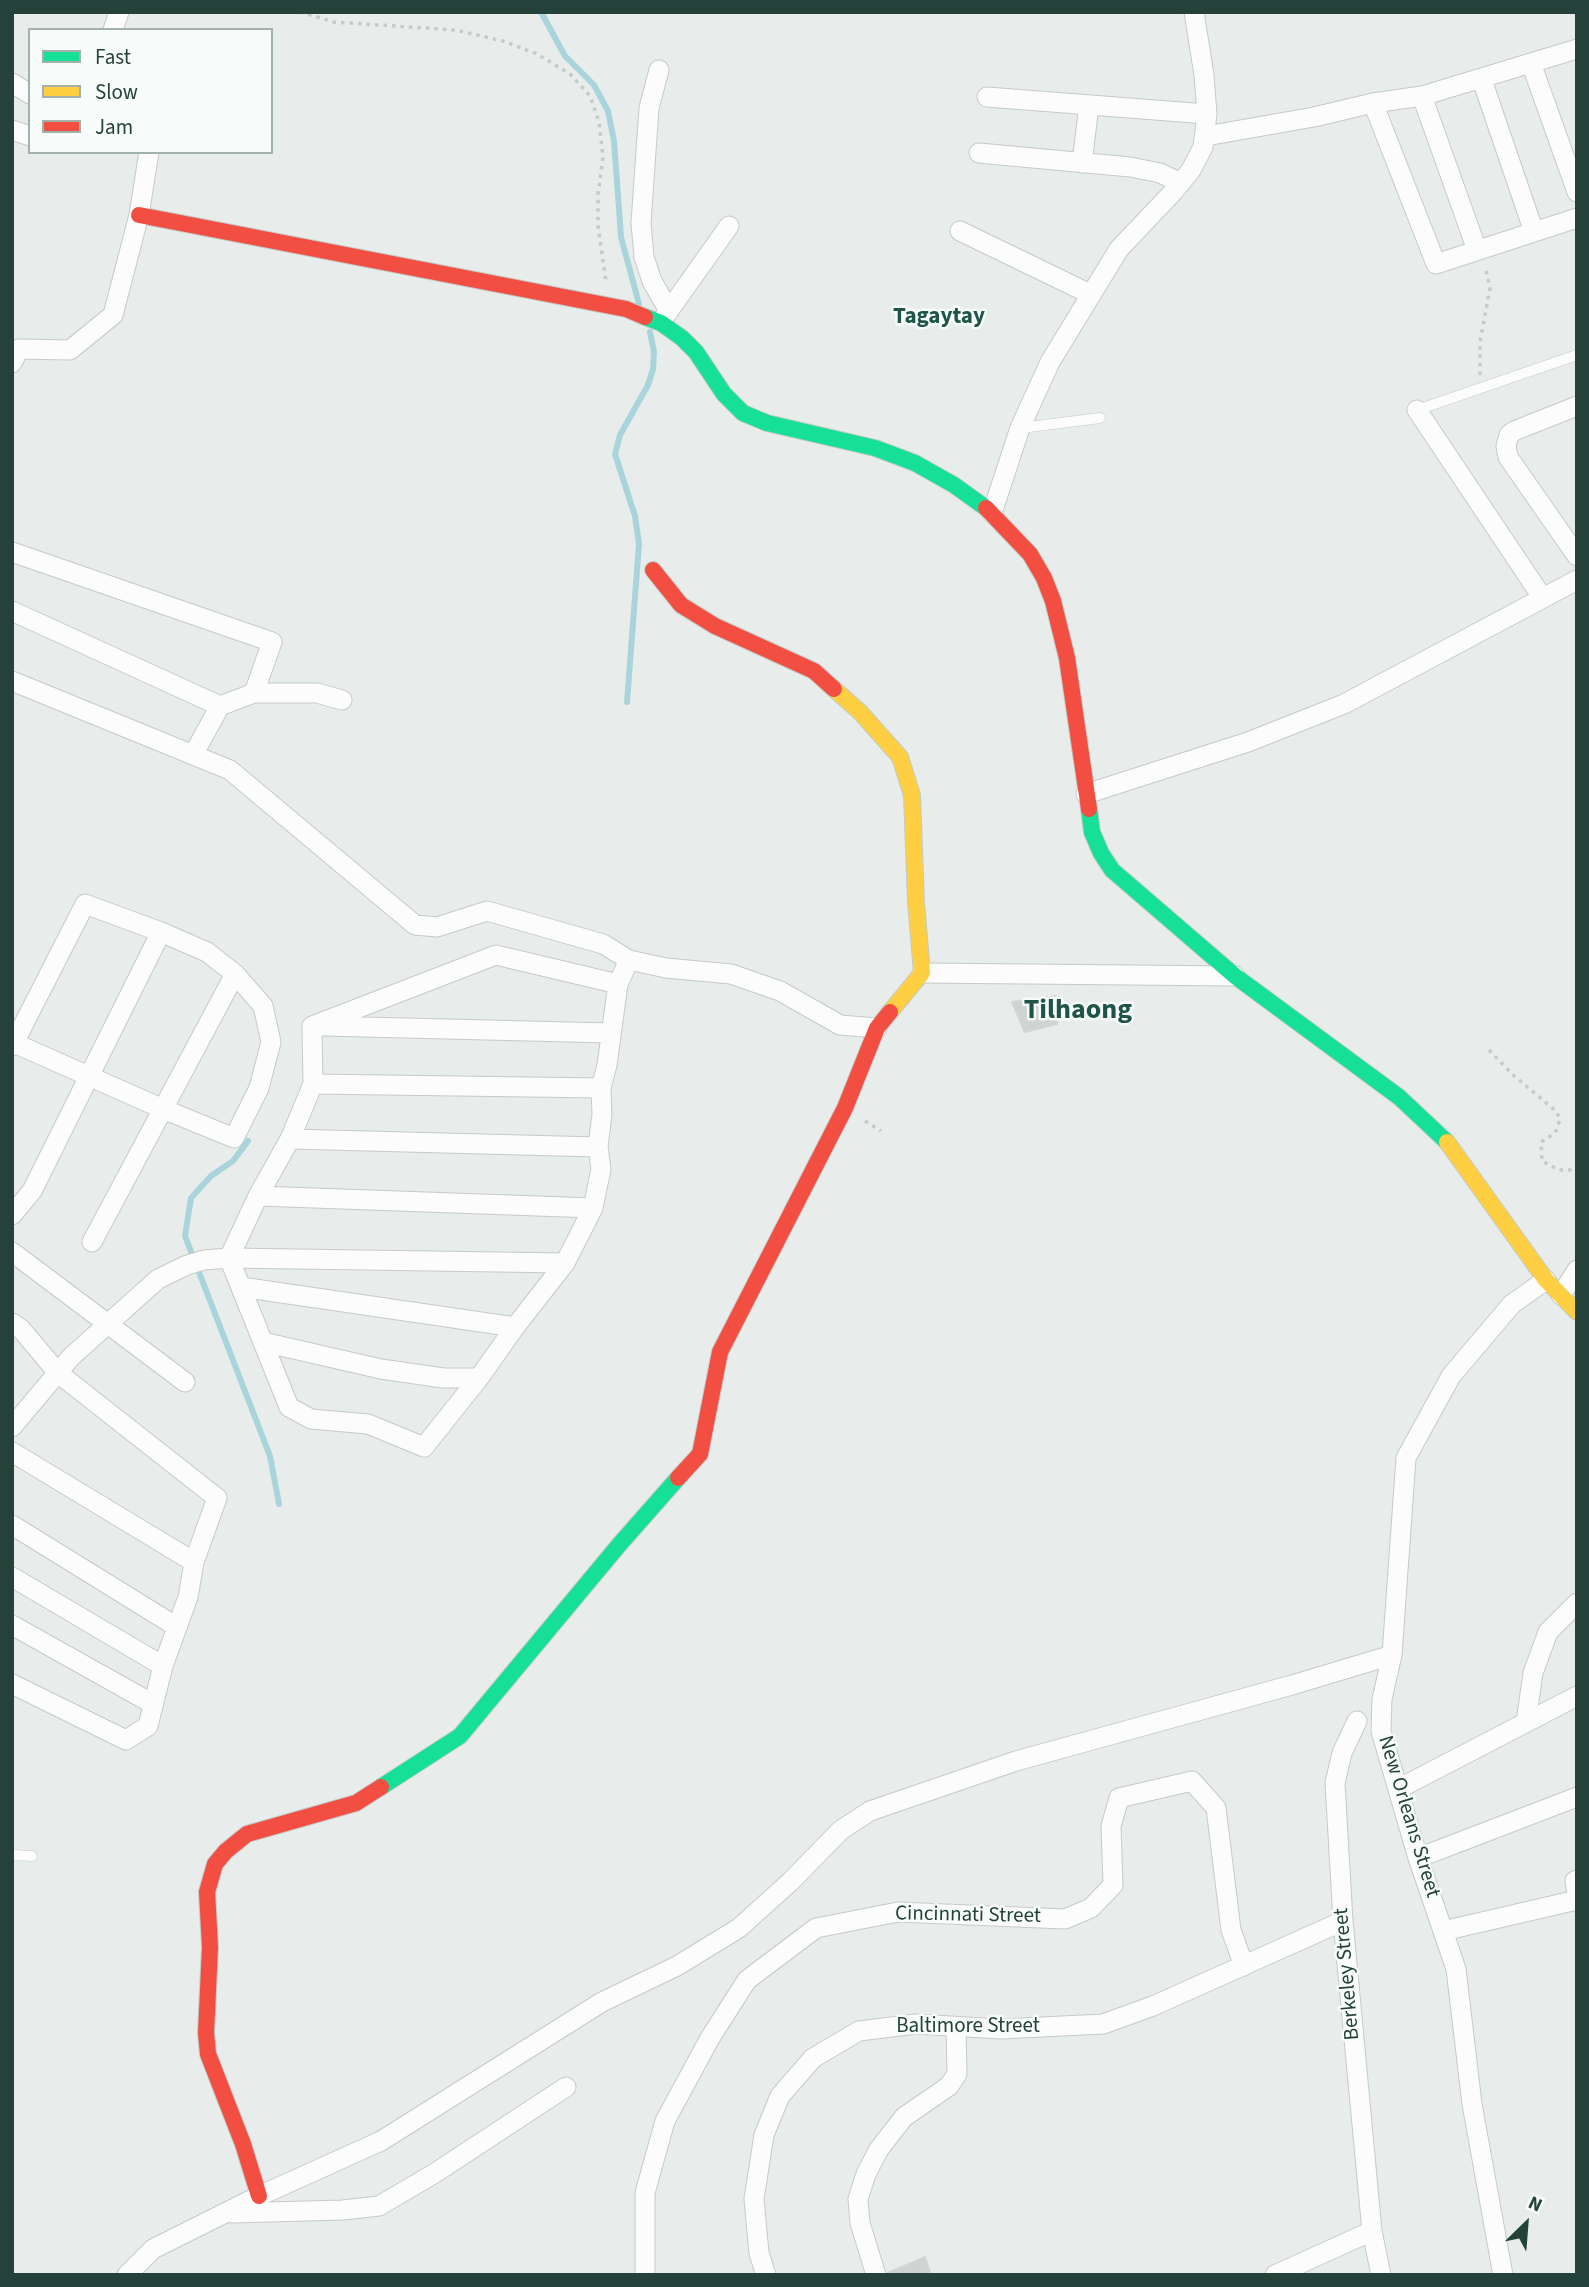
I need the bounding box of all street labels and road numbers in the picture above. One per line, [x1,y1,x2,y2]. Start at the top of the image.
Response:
street label: New Orleans Street [1371,1733,1445,1901]
street label: Cincinnati Street [895,1902,1041,1930]
street label: Berkeley Street [1330,1907,1366,2041]
street label: Baltimore Street [896,2014,1040,2040]

